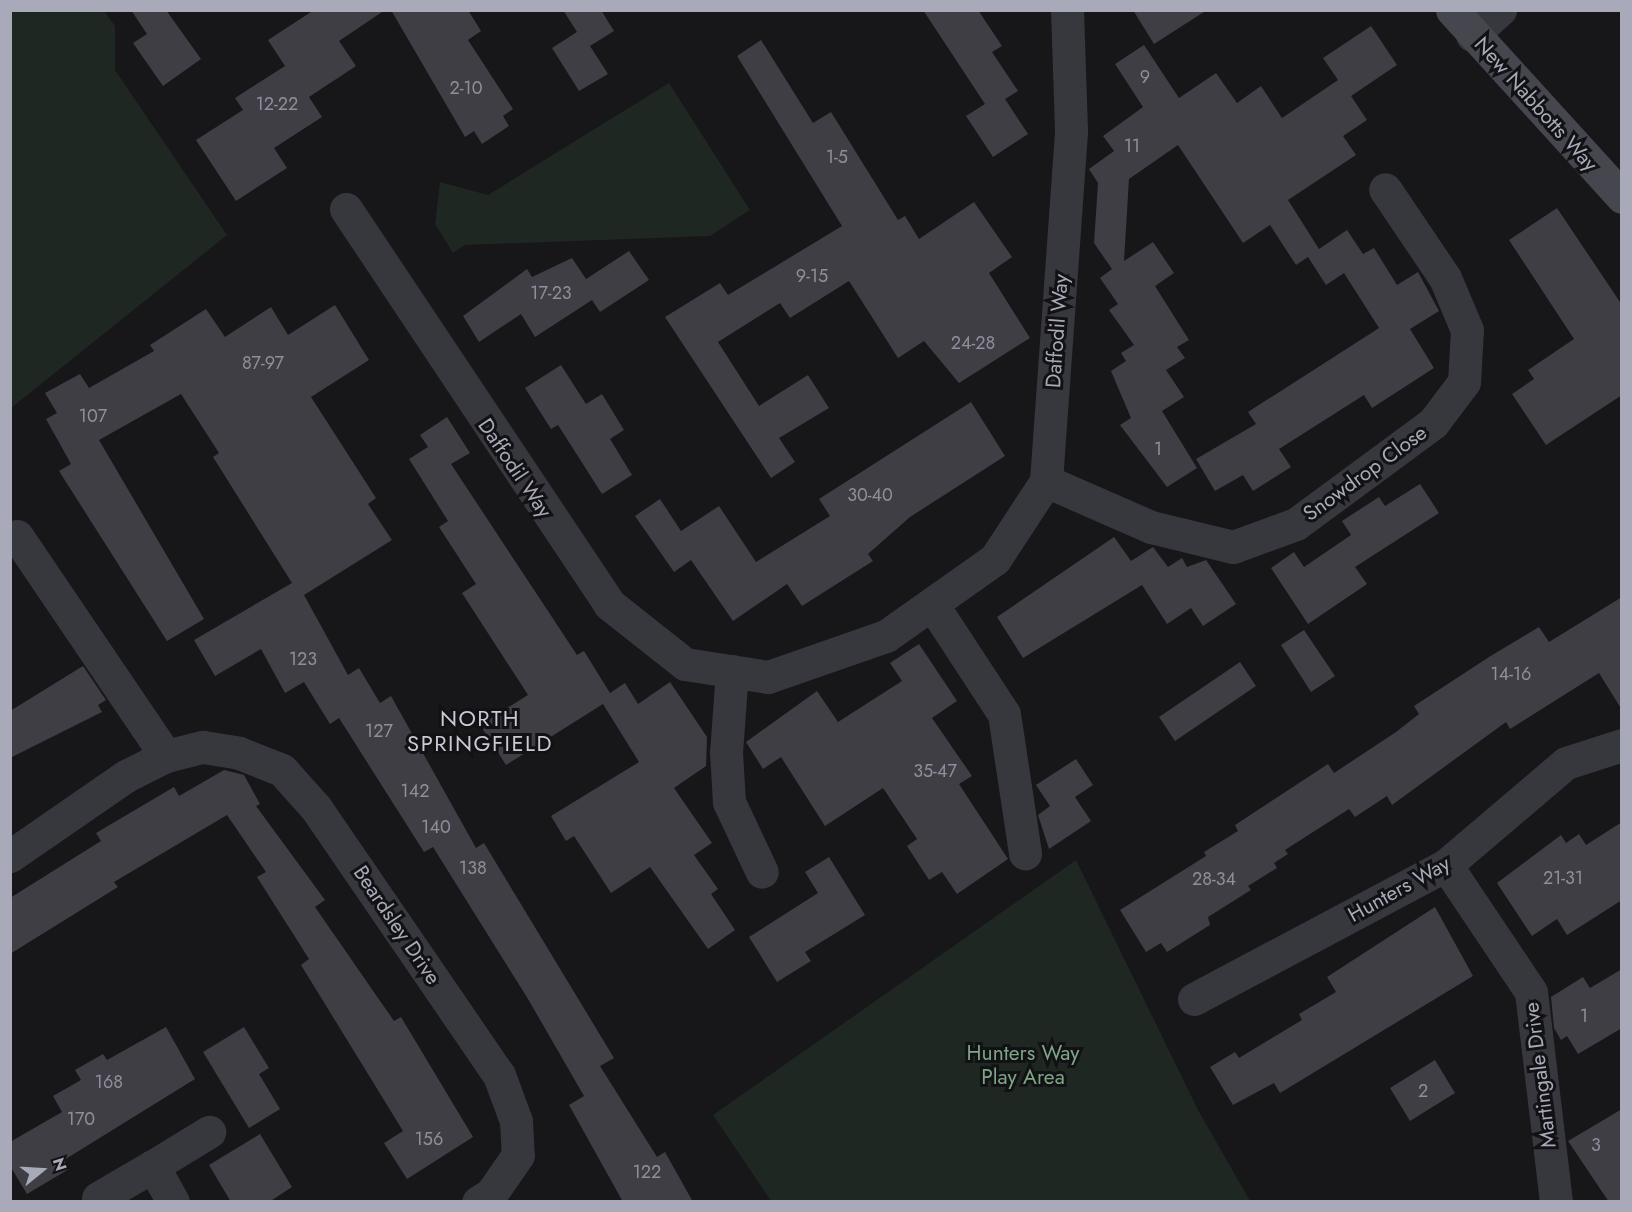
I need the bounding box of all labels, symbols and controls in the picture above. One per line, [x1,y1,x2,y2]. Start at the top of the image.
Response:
street label: New Nabbotts Way [1469,32,1603,176]
house number: 9 [1140,66,1150,88]
house number: 2-10 [450,77,482,99]
house number: 12-22 [256,93,298,115]
house number: 11 [1124,135,1140,157]
house number: 1-5 [826,146,848,168]
house number: 9-15 [796,265,828,287]
street label: Daffodil Way [1040,273,1074,389]
house number: 17-23 [530,282,572,304]
house number: 24-28 [951,332,995,354]
house number: 87-97 [242,352,284,374]
house number: 107 [79,405,107,427]
street label: Daffodil Way [473,414,557,522]
street label: Snowdrop Close [1298,420,1432,526]
house number: 1 [1154,438,1162,460]
house number: 30-40 [847,484,893,506]
house number: 123 [289,648,317,670]
house number: 14-16 [1491,663,1531,685]
district label: NORTH SPRINGFIELD [407,705,553,756]
house number: 127 [365,720,393,742]
house number: 35-47 [913,760,957,782]
house number: 142 [401,780,429,802]
house number: 140 [421,816,451,838]
street label: Hunters Way [1344,851,1454,927]
house number: 138 [459,857,487,879]
street label: Beardsley Drive [348,861,446,989]
house number: 21-31 [1543,867,1583,889]
house number: 28-34 [1192,868,1236,890]
street label: Martingale Drive [1519,1001,1561,1149]
house number: 1 [1580,1005,1588,1027]
park label: Hunters Way Play Area [967,1040,1079,1090]
house number: 168 [95,1071,123,1093]
house number: 2 [1418,1080,1428,1102]
house number: 170 [67,1108,95,1130]
house number: 156 [415,1128,443,1150]
house number: 3 [1591,1134,1601,1156]
north arrow [12,1140,72,1200]
text: N [47,1155,72,1174]
house number: 122 [633,1161,661,1183]

